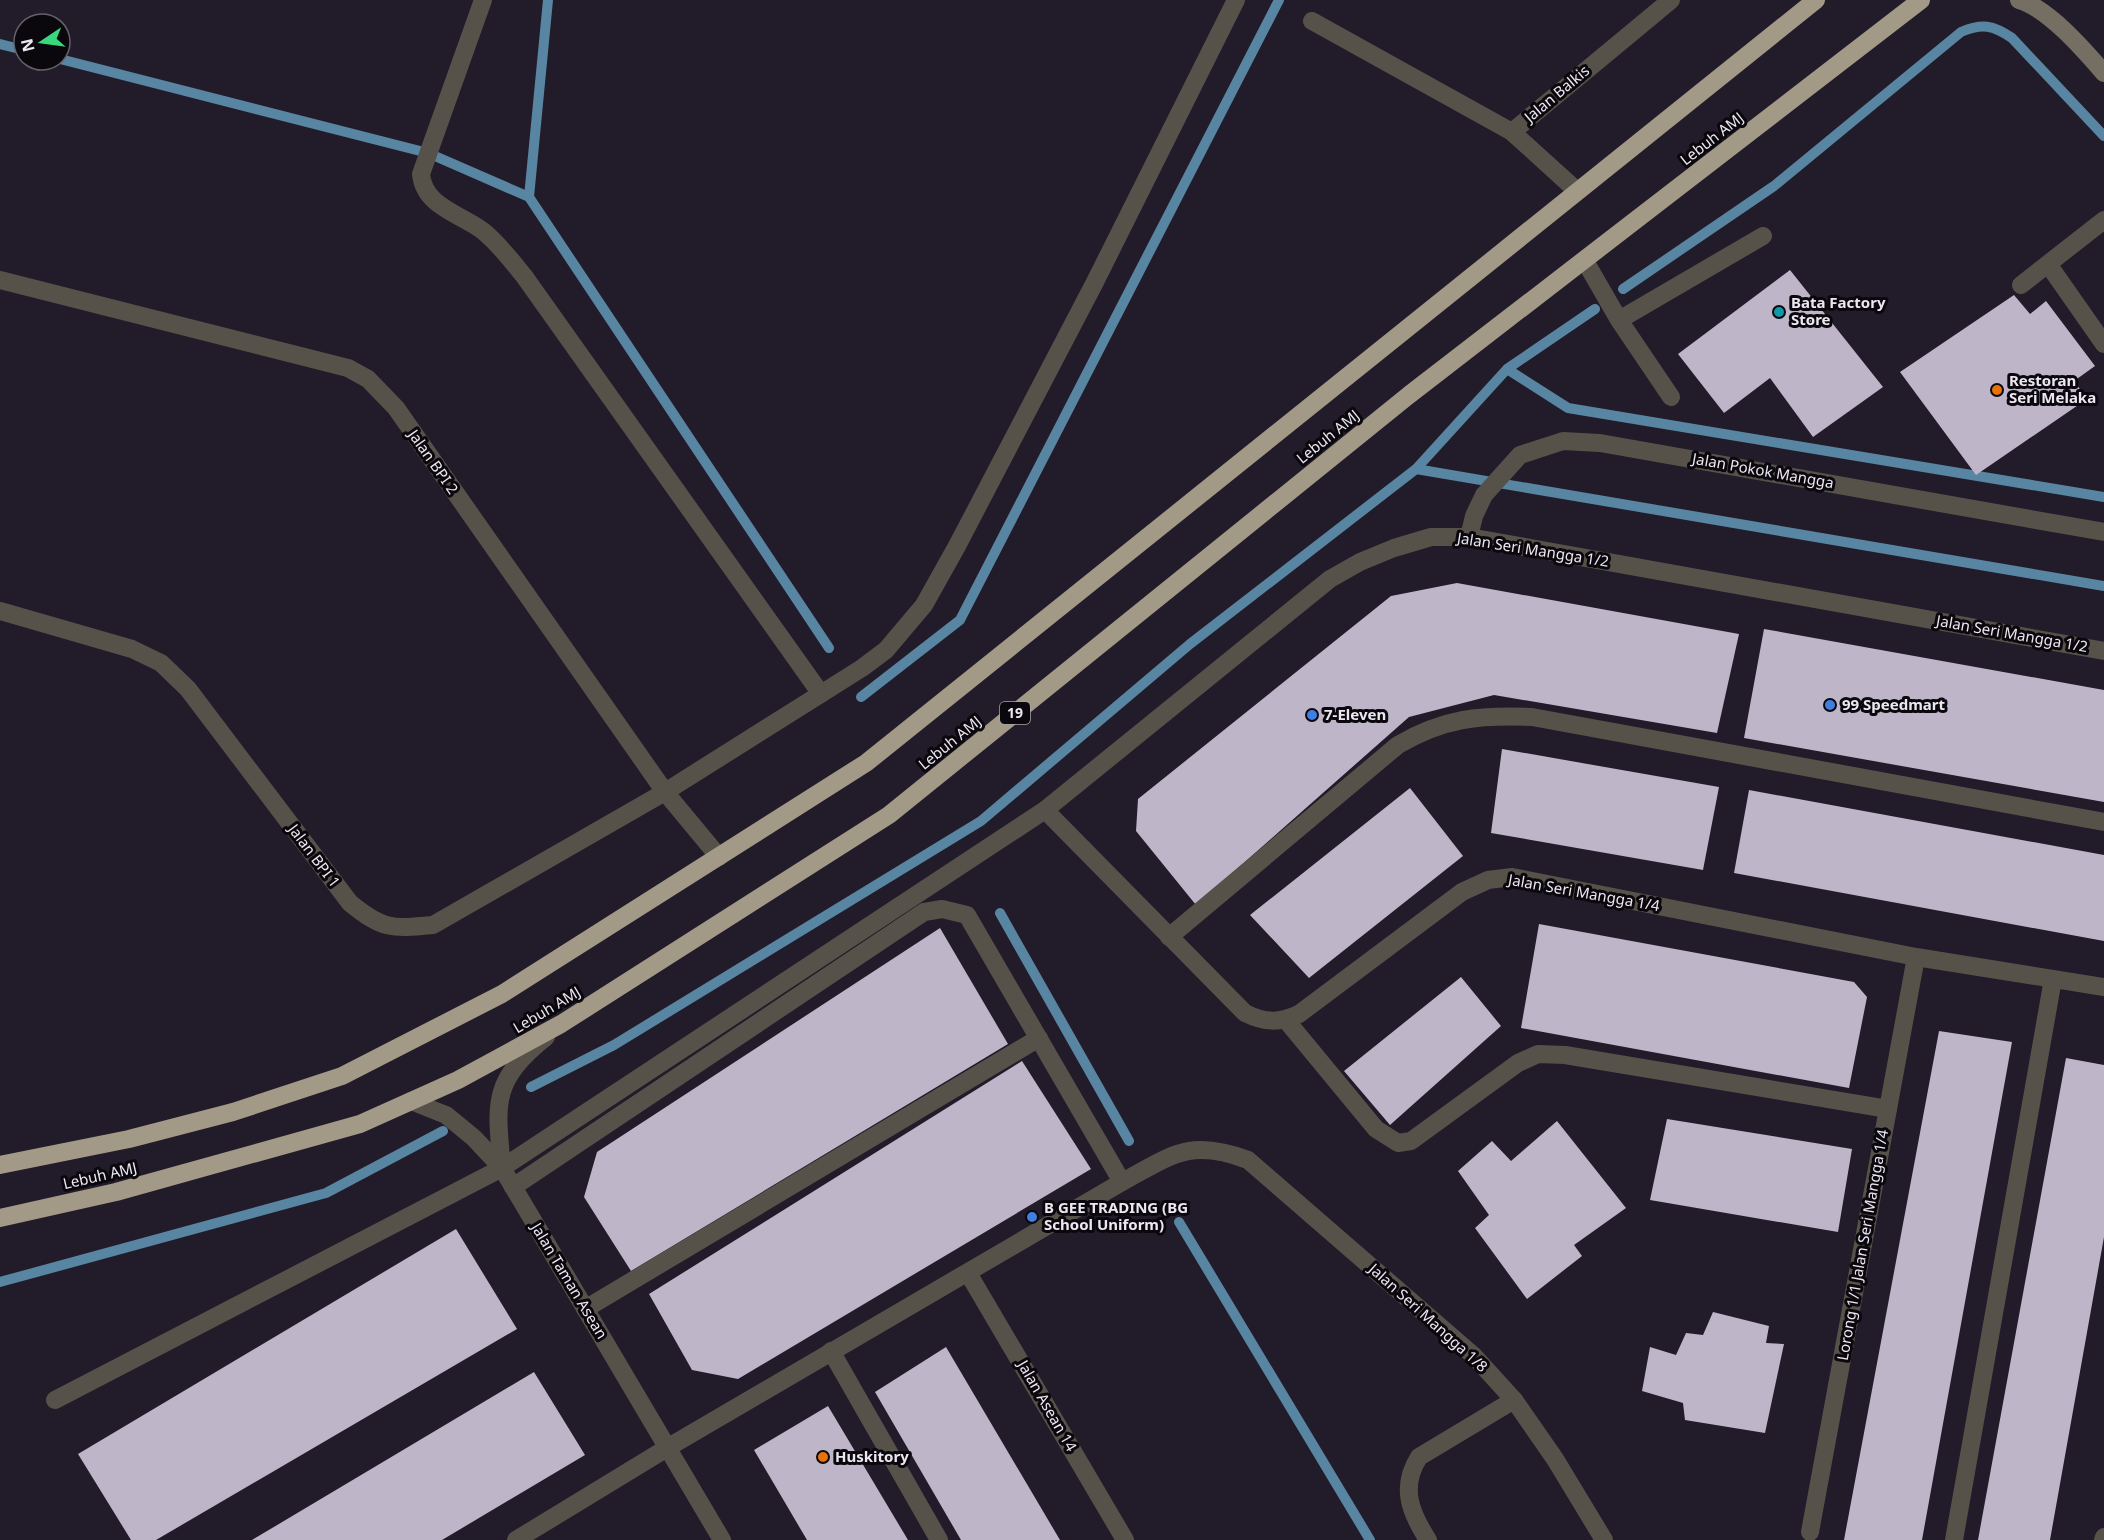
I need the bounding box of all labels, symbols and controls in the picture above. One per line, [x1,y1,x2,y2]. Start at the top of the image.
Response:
north arrow [12,12,72,72]
text: N [15,37,40,54]
street label: Jalan Balkis [1518,60,1593,128]
street label: Lebuh AMJ [1676,107,1747,169]
place label: Bata Factory Store [1791,292,1886,329]
marker: Bata Factory Store [1772,305,1786,319]
place label: Restoran Seri Melaka [2009,370,2096,407]
marker: Restoran Seri Melaka [1990,383,2004,397]
street label: Lebuh AMJ [1292,405,1363,468]
street label: Jalan BPI 2 [403,424,463,498]
street label: Jalan Pokok Mangga [1689,447,1835,492]
street label: Jalan Seri Mangga 1/2 [1454,527,1610,571]
street label: Jalan Seri Mangga 1/2 [1933,609,2089,656]
place label: 99 Speedmart [1842,694,1946,714]
marker: 99 Speedmart [1823,698,1837,712]
road number: 19 [1000,702,1030,724]
place label: 7-Eleven [1324,704,1386,724]
marker: 7-Eleven [1305,708,1319,722]
street label: Lebuh AMJ [914,711,985,774]
street label: Jalan BPI 1 [283,818,345,891]
street label: Jalan Seri Mangga 1/4 [1505,868,1662,915]
street label: Lebuh AMJ [509,981,584,1037]
street label: Lorong 1/1 Jalan Seri Mangga 1/4 [1832,1127,1892,1362]
street label: Lebuh AMJ [61,1157,139,1193]
place label: B GEE TRADING (BG School Uniform) [1044,1197,1188,1234]
marker: B GEE TRADING (BG School Uniform) [1025,1210,1039,1224]
street label: Jalan Taman Asean [526,1217,612,1342]
street label: Jalan Seri Mangga 1/8 [1363,1257,1492,1376]
street label: Jalan Asean 14 [1013,1355,1082,1455]
place label: Huskitory [835,1446,909,1466]
marker: Huskitory [816,1450,830,1464]

